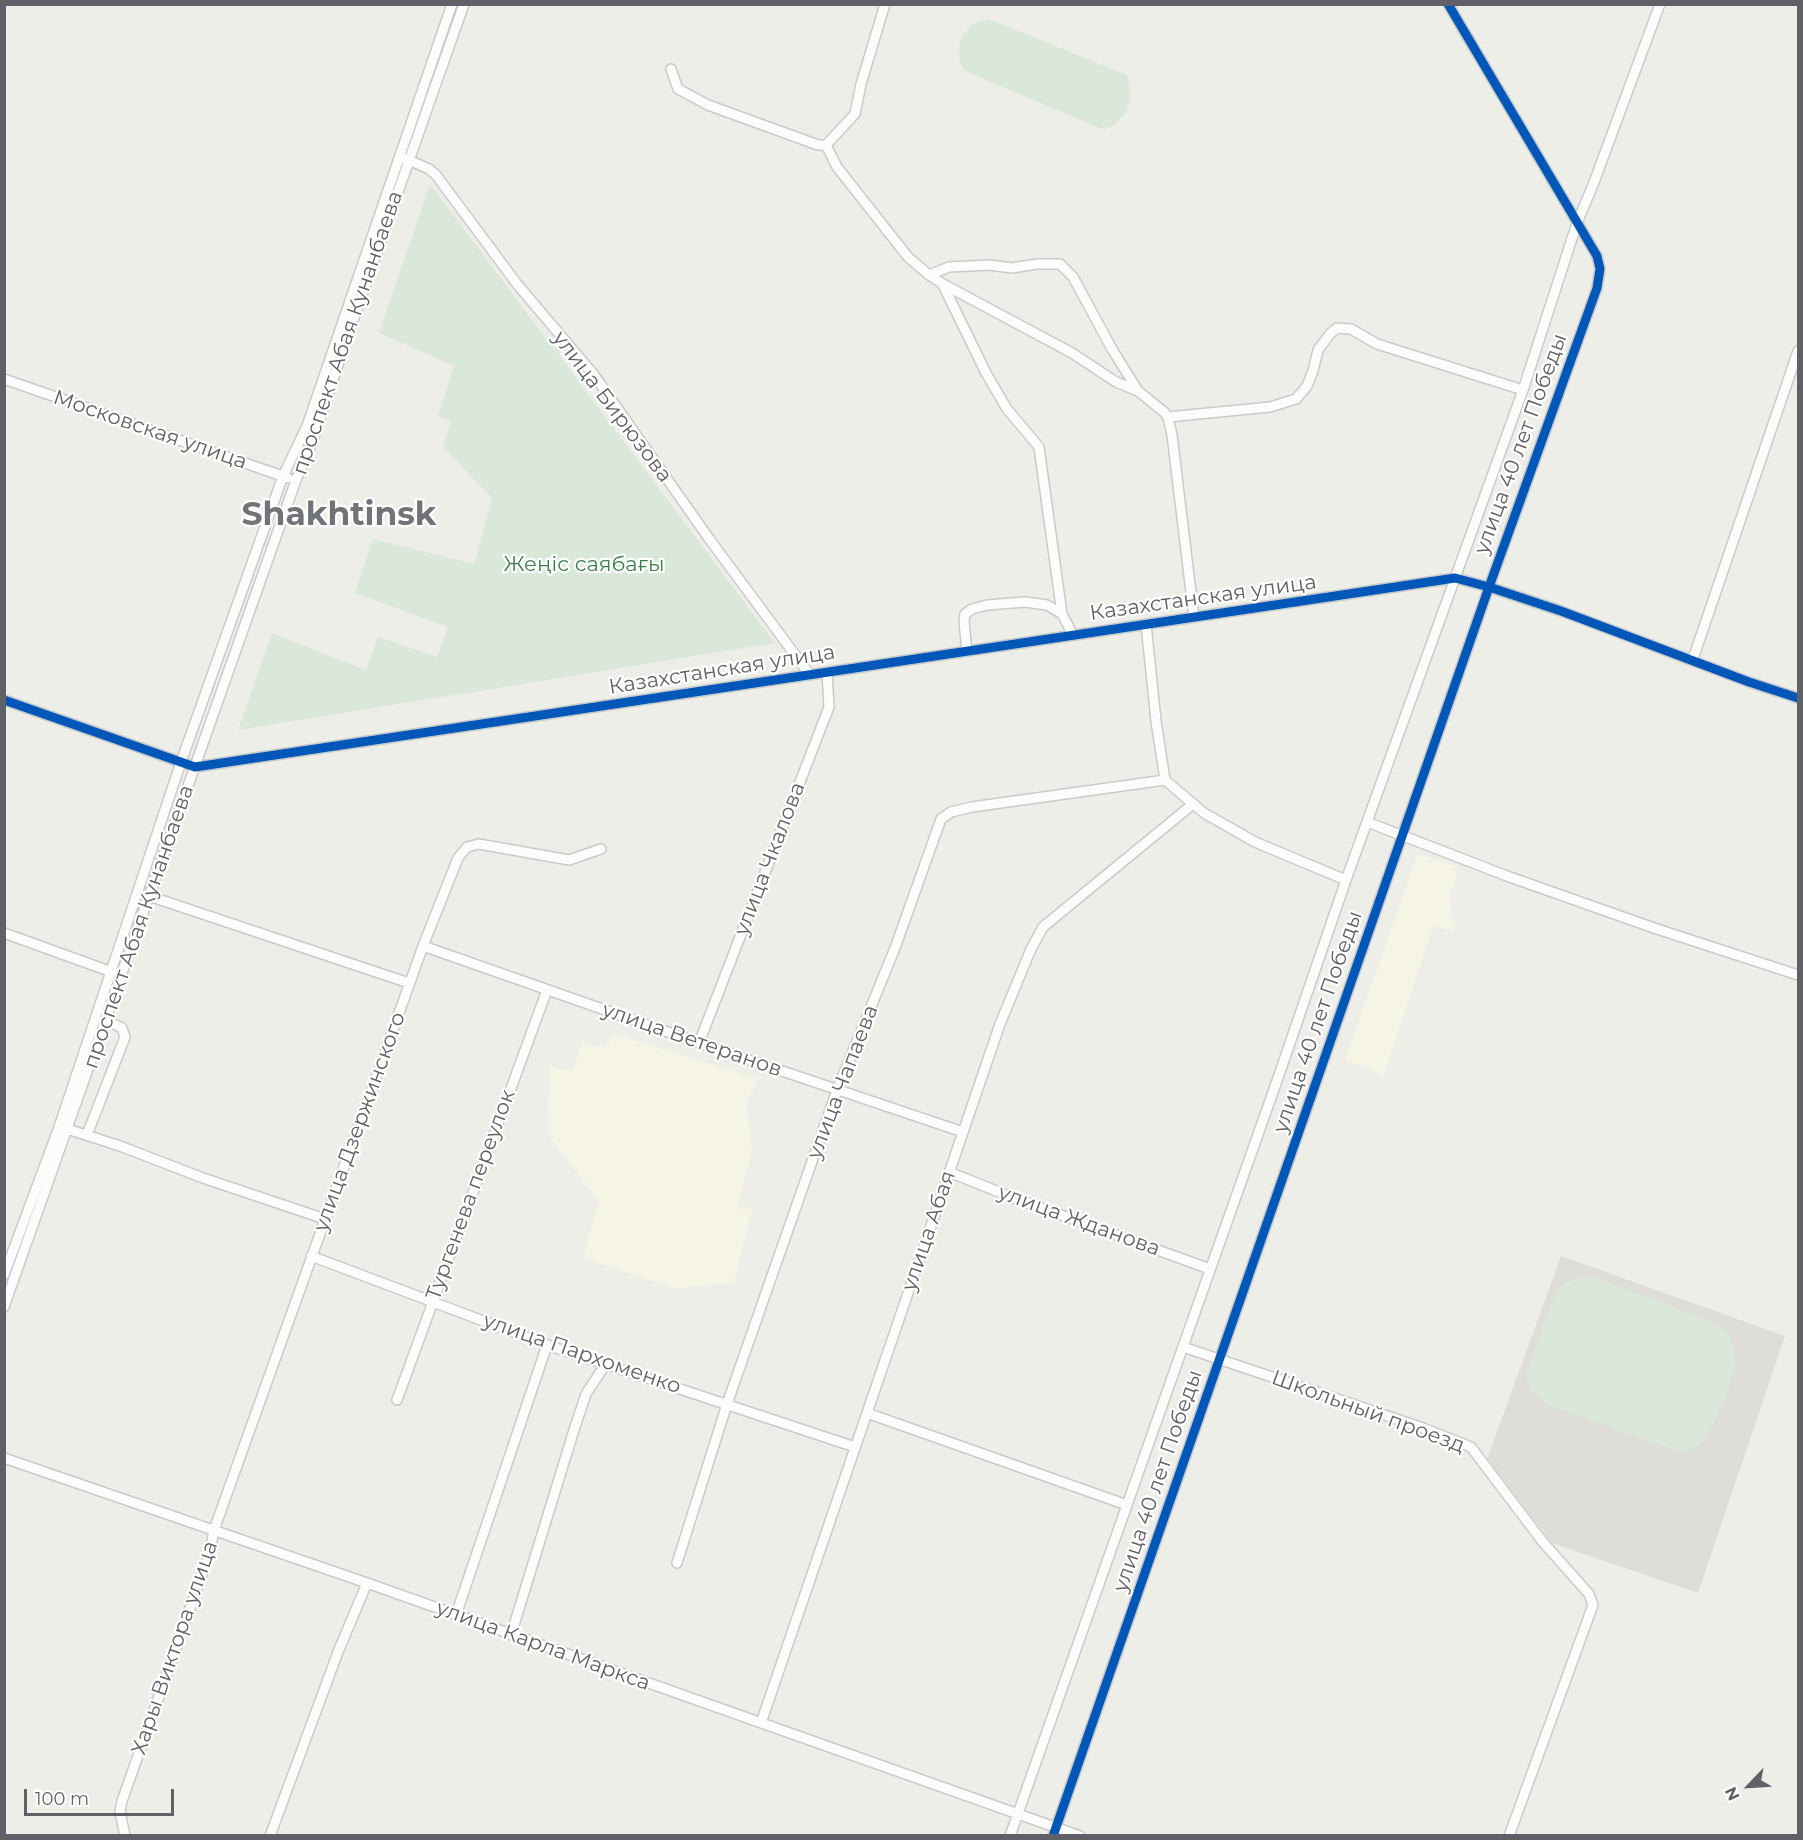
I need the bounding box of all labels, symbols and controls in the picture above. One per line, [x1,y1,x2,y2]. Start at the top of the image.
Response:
street label: проспект Абая Кунанбаева [288,188,408,478]
street label: улица Бирюзова [547,326,677,488]
street label: улица 40 лет Победы [1469,330,1573,558]
street label: Московская улица [50,385,250,475]
district label: Shakhtinsk [242,495,436,535]
park label: Жеңіс саябағы [503,552,665,578]
street label: Казахстанская улица [1088,570,1318,626]
street label: Казахстанская улица [607,640,837,700]
street label: улица Чкалова [729,779,811,939]
street label: проспект Абая Кунанбаева [79,782,199,1072]
street label: улица 40 лет Победы [1268,908,1368,1136]
street label: улица Ветеранов [599,997,785,1083]
street label: улица Чапаева [802,1002,884,1162]
street label: улица Дзержинского [309,1009,411,1235]
street label: Тургенева переулок [421,1086,521,1304]
street label: улица Абая [897,1168,961,1294]
street label: улица Жданова [995,1180,1163,1262]
street label: улица Пархоменко [480,1308,684,1400]
street label: Школьный проезд [1268,1365,1468,1459]
street label: улица 40 лет Победы [1108,1367,1208,1595]
street label: Хары Виктора улица [127,1538,223,1758]
street label: улица Карла Маркса [433,1596,653,1696]
north arrow [1719,1756,1779,1816]
scale bar [27,1777,177,1815]
text: N [1721,1784,1744,1804]
text: 100 m [35,1788,89,1810]

